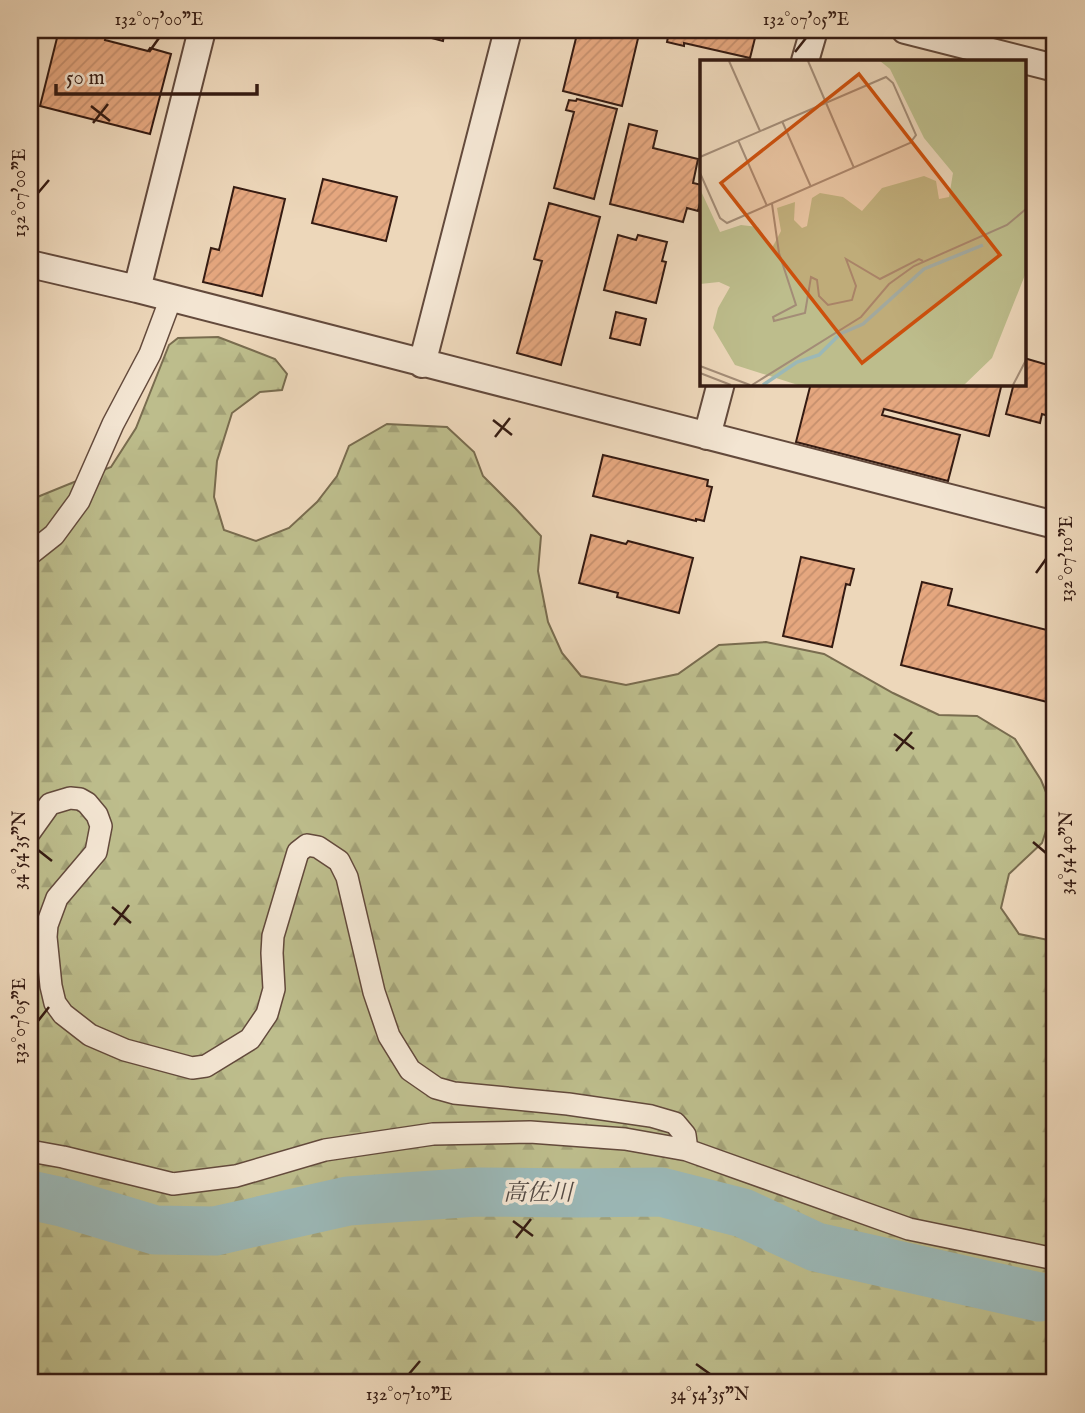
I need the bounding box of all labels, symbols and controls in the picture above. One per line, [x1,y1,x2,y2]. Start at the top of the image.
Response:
text: 132°07'00"E [115,9,203,32]
text: 132°07'05"E [763,9,849,32]
scale bar [56,52,257,96]
inset map [700,60,1026,385]
text: 50 m [66,65,105,92]
text: 132°07'00"E [9,149,32,237]
text: 132°07'10"E [1056,516,1079,602]
text: 34°54'35"N [9,810,32,890]
text: 34°54'40"N [1056,811,1079,895]
text: 132°07'05"E [9,978,32,1064]
water label: 高佐川 [504,1179,576,1208]
text: 132°07'10"E [366,1384,452,1407]
text: 34°54'35"N [670,1384,750,1407]

